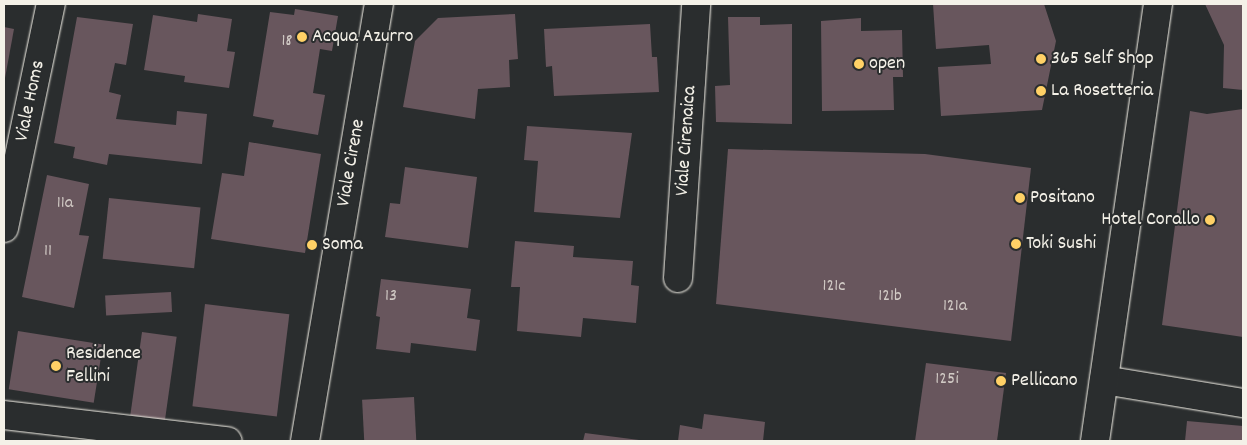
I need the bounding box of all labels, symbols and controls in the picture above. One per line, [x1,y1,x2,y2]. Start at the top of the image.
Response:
place label: Acqua Azurro [312,25,413,49]
house number: 18 [281,31,293,53]
marker: Acqua Azurro [296,31,308,43]
place label: 365 Self Shop [1051,47,1154,71]
place label: open [869,52,905,76]
marker: 365 Self Shop [1035,53,1047,65]
street label: Viale Homs [11,58,51,144]
marker: open [853,58,865,70]
place label: La Rosetteria [1051,79,1153,103]
street label: Viale Cirenaica [671,85,703,197]
marker: La Rosetteria [1035,85,1047,97]
street label: Viale Cirene [332,117,372,209]
place label: Positano [1030,186,1095,210]
marker: Positano [1014,192,1026,204]
house number: 11a [57,193,73,215]
place label: Hotel Corallo [1101,208,1200,232]
marker: Hotel Corallo [1204,214,1216,226]
place label: Toki Sushi [1026,232,1096,256]
place label: Soma [322,233,363,257]
marker: Toki Sushi [1010,238,1022,250]
marker: Soma [306,239,318,251]
house number: 11 [44,241,52,263]
house number: 121c [823,276,845,298]
house number: 13 [385,286,397,308]
house number: 121b [878,286,902,308]
house number: 121a [943,296,967,318]
place label: Residence Fellini [66,342,141,389]
marker: Residence Fellini [50,360,62,372]
house number: 125i [935,369,959,391]
place label: Pellicano [1011,369,1078,393]
marker: Pellicano [995,375,1007,387]

